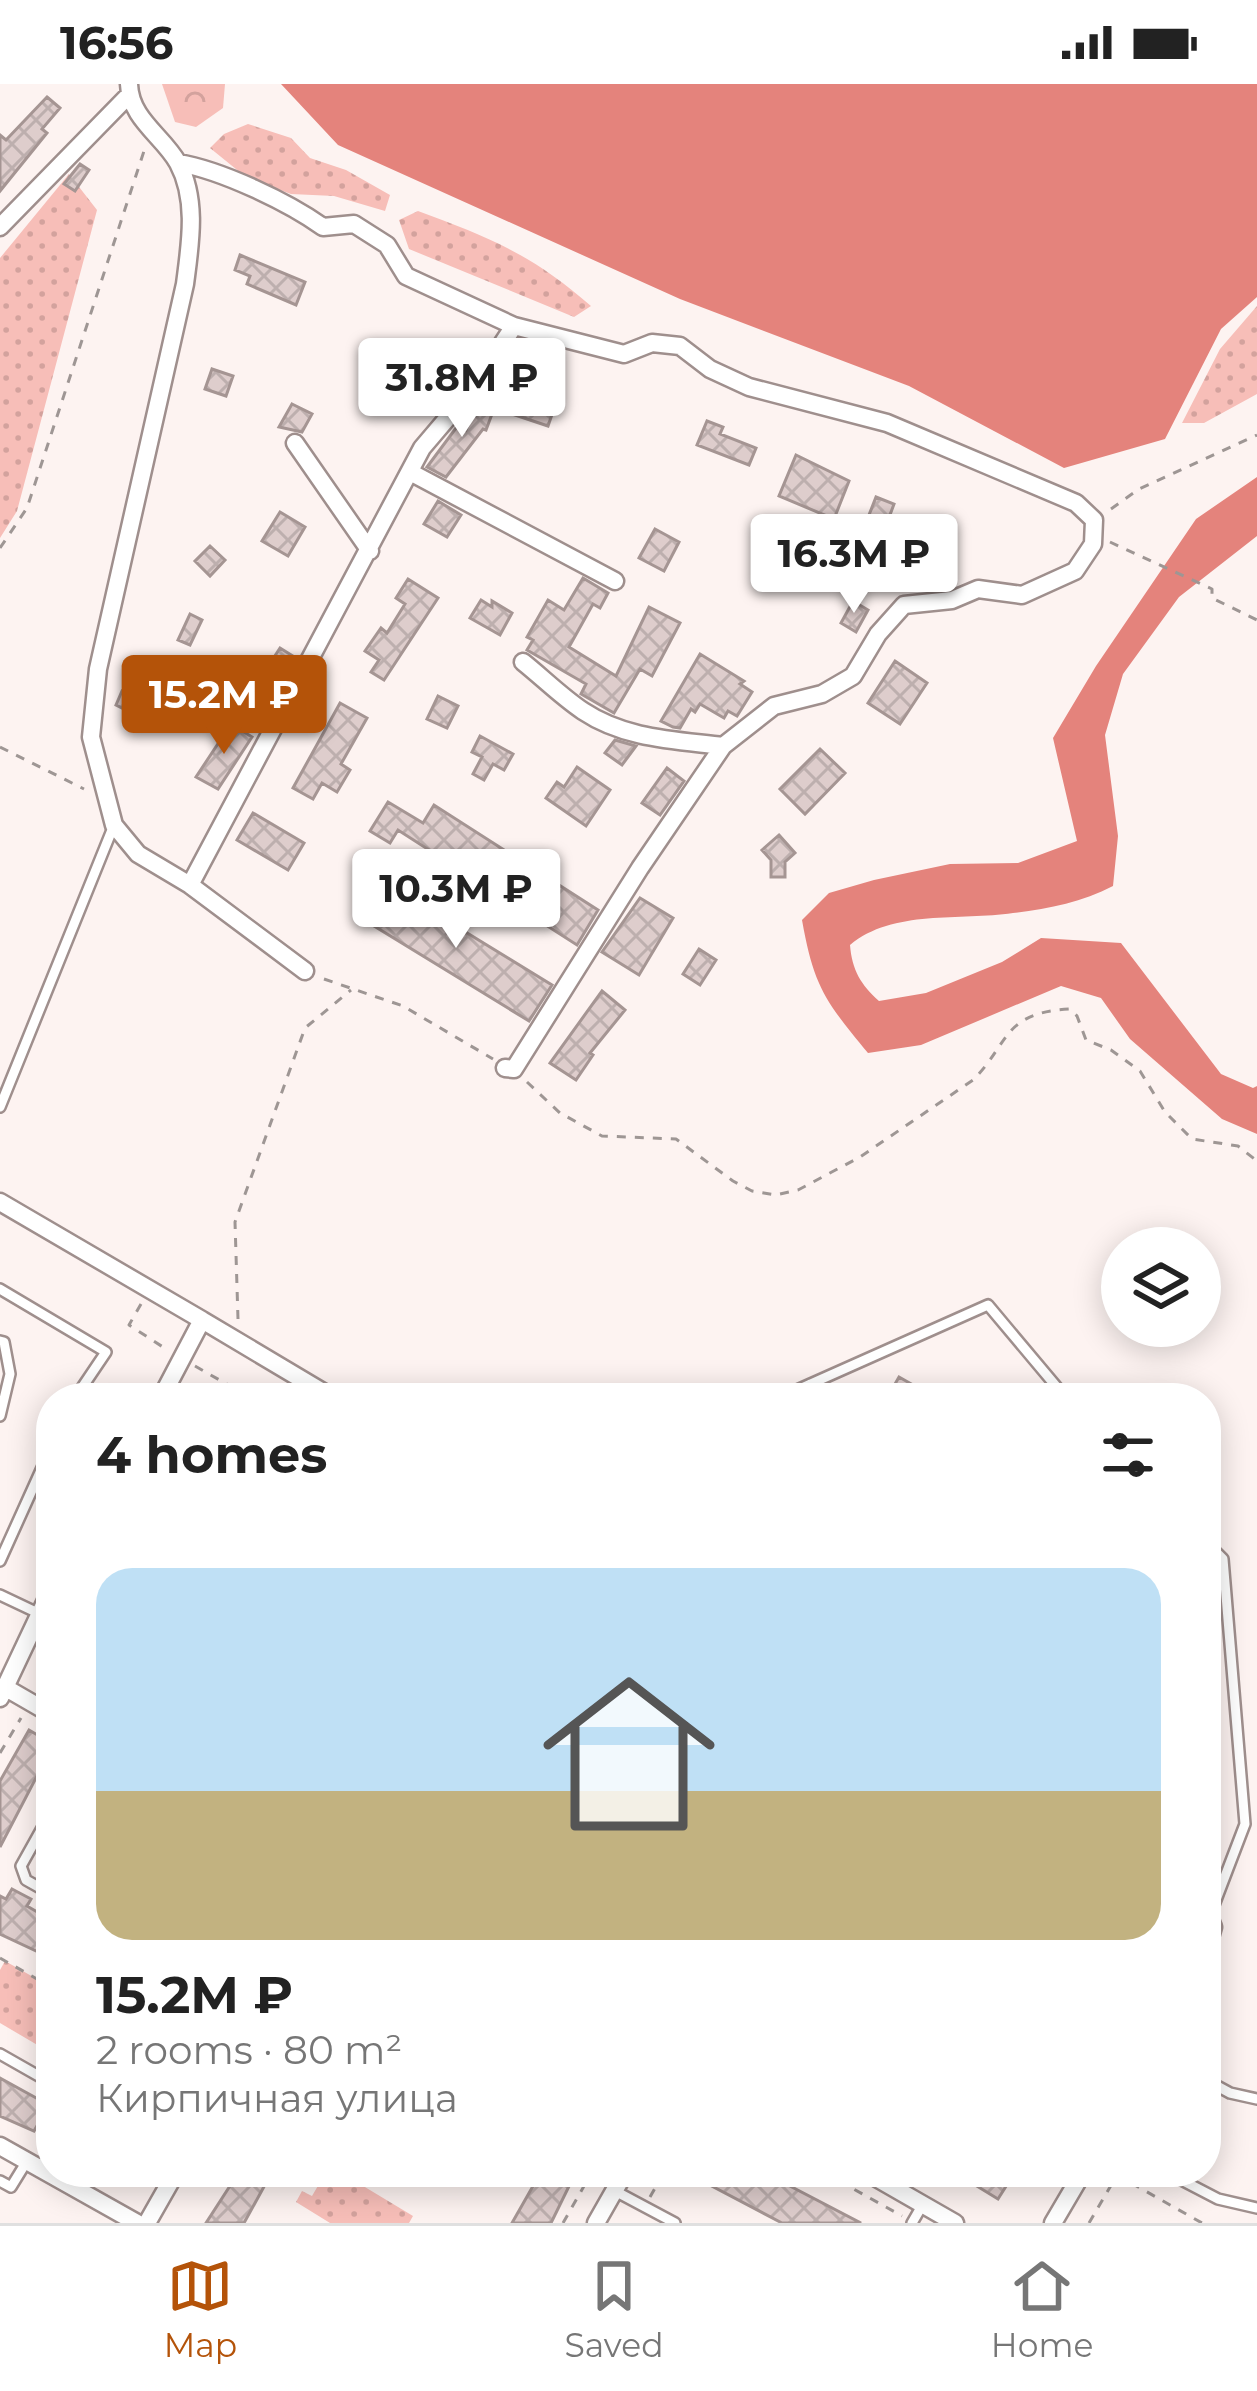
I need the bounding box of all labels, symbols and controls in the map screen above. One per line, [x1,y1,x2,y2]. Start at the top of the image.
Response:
text: 16:56 [60,15,174,70]
pin: 31.8M ₽ [351,338,573,440]
text: 31.8M ₽ [385,353,539,401]
pin: 16.3M ₽ [743,514,965,616]
text: 16.3M ₽ [778,529,930,577]
pin: 15.2M ₽ [113,655,335,757]
text: 15.2M ₽ [149,670,299,718]
pin: 10.3M ₽ [345,849,567,951]
text: 10.3M ₽ [379,864,533,912]
map controls [1101,1227,1221,1347]
button: layers [1101,1227,1221,1347]
icon: filters [1095,1422,1161,1488]
text: 4 homes [96,1424,327,1486]
icon: home [521,1646,737,1862]
text: 15.2M ₽ [96,1964,293,2026]
text: 2 rooms · 80 m² [96,2026,402,2074]
text: Кирпичная улица [96,2074,458,2122]
tab: Map [164,2253,237,2365]
tab: Saved [564,2253,664,2365]
tab: Home [991,2253,1093,2365]

